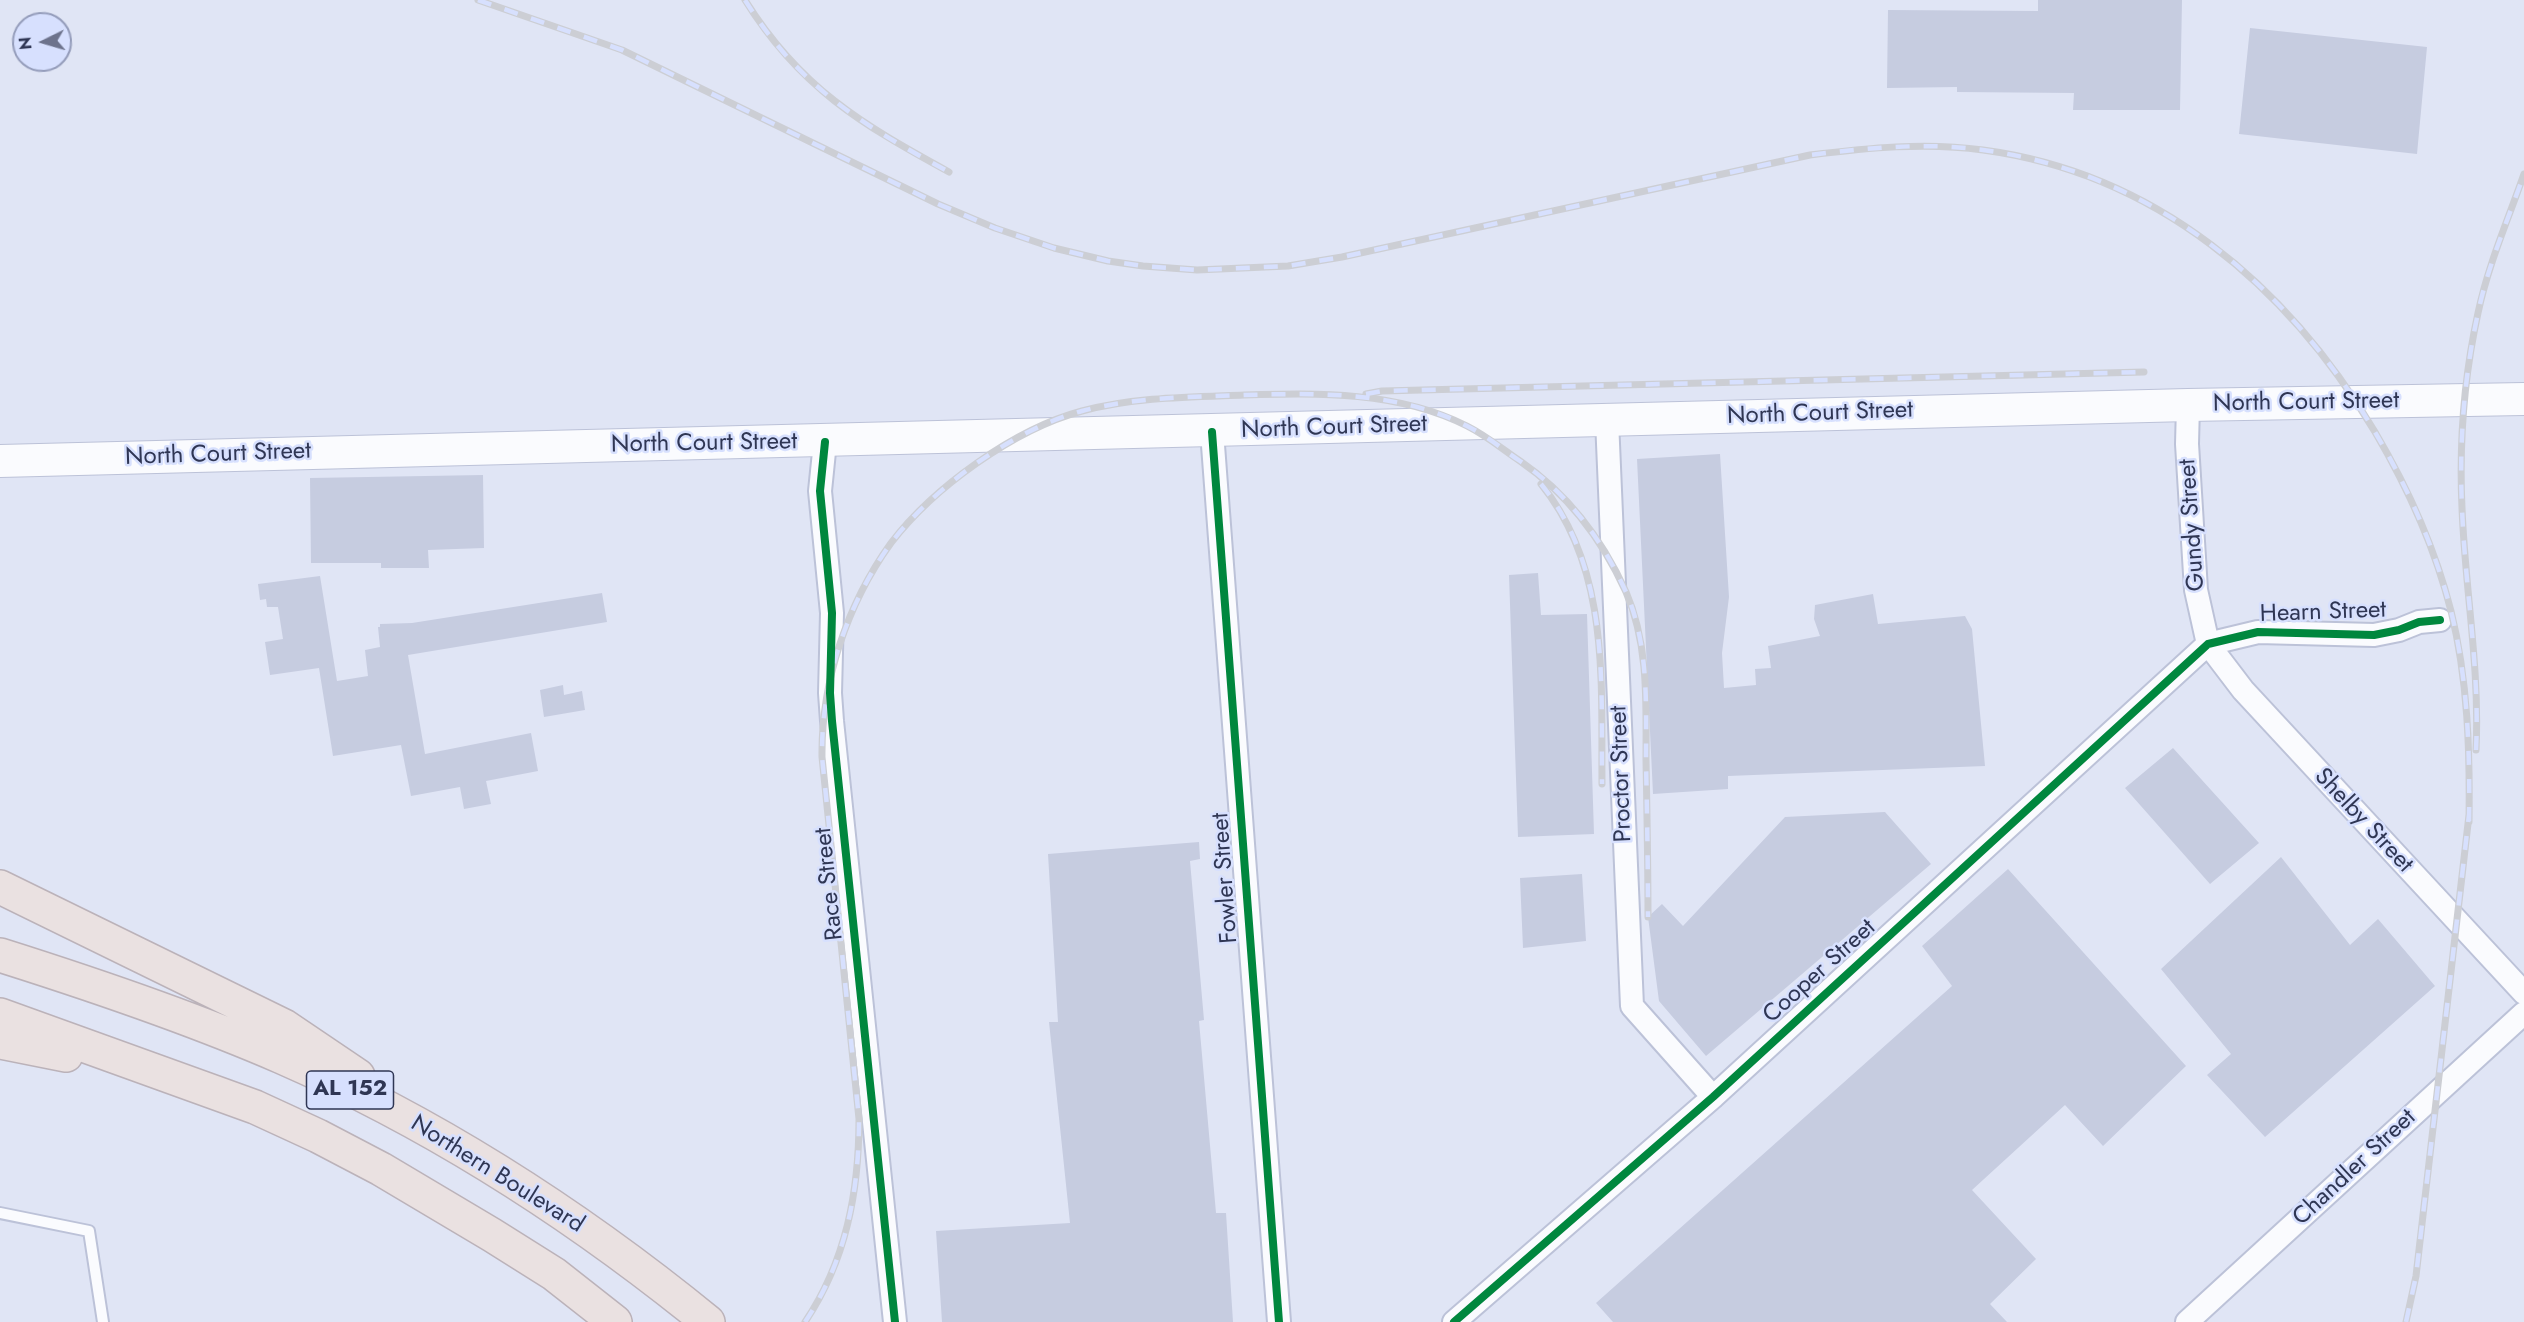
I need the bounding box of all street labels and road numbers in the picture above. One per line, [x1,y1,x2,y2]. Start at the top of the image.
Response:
street label: North Court Street [2213,387,2399,419]
street label: North Court Street [1727,396,1913,432]
street label: North Court Street [1241,410,1427,446]
street label: North Court Street [611,428,797,460]
street label: North Court Street [125,437,311,473]
street label: Gundy Street [2174,458,2212,592]
street label: Hearn Street [2259,596,2387,630]
street label: Proctor Street [1605,705,1639,843]
street label: Shelby Street [2307,763,2419,879]
street label: Fowler Street [1207,812,1245,944]
street label: Race Street [810,826,850,942]
street label: Cooper Street [1758,914,1882,1030]
road number: AL 152 [306,1071,394,1109]
street label: Chandler Street [2288,1104,2422,1232]
street label: Northern Boulevard [405,1110,589,1240]

